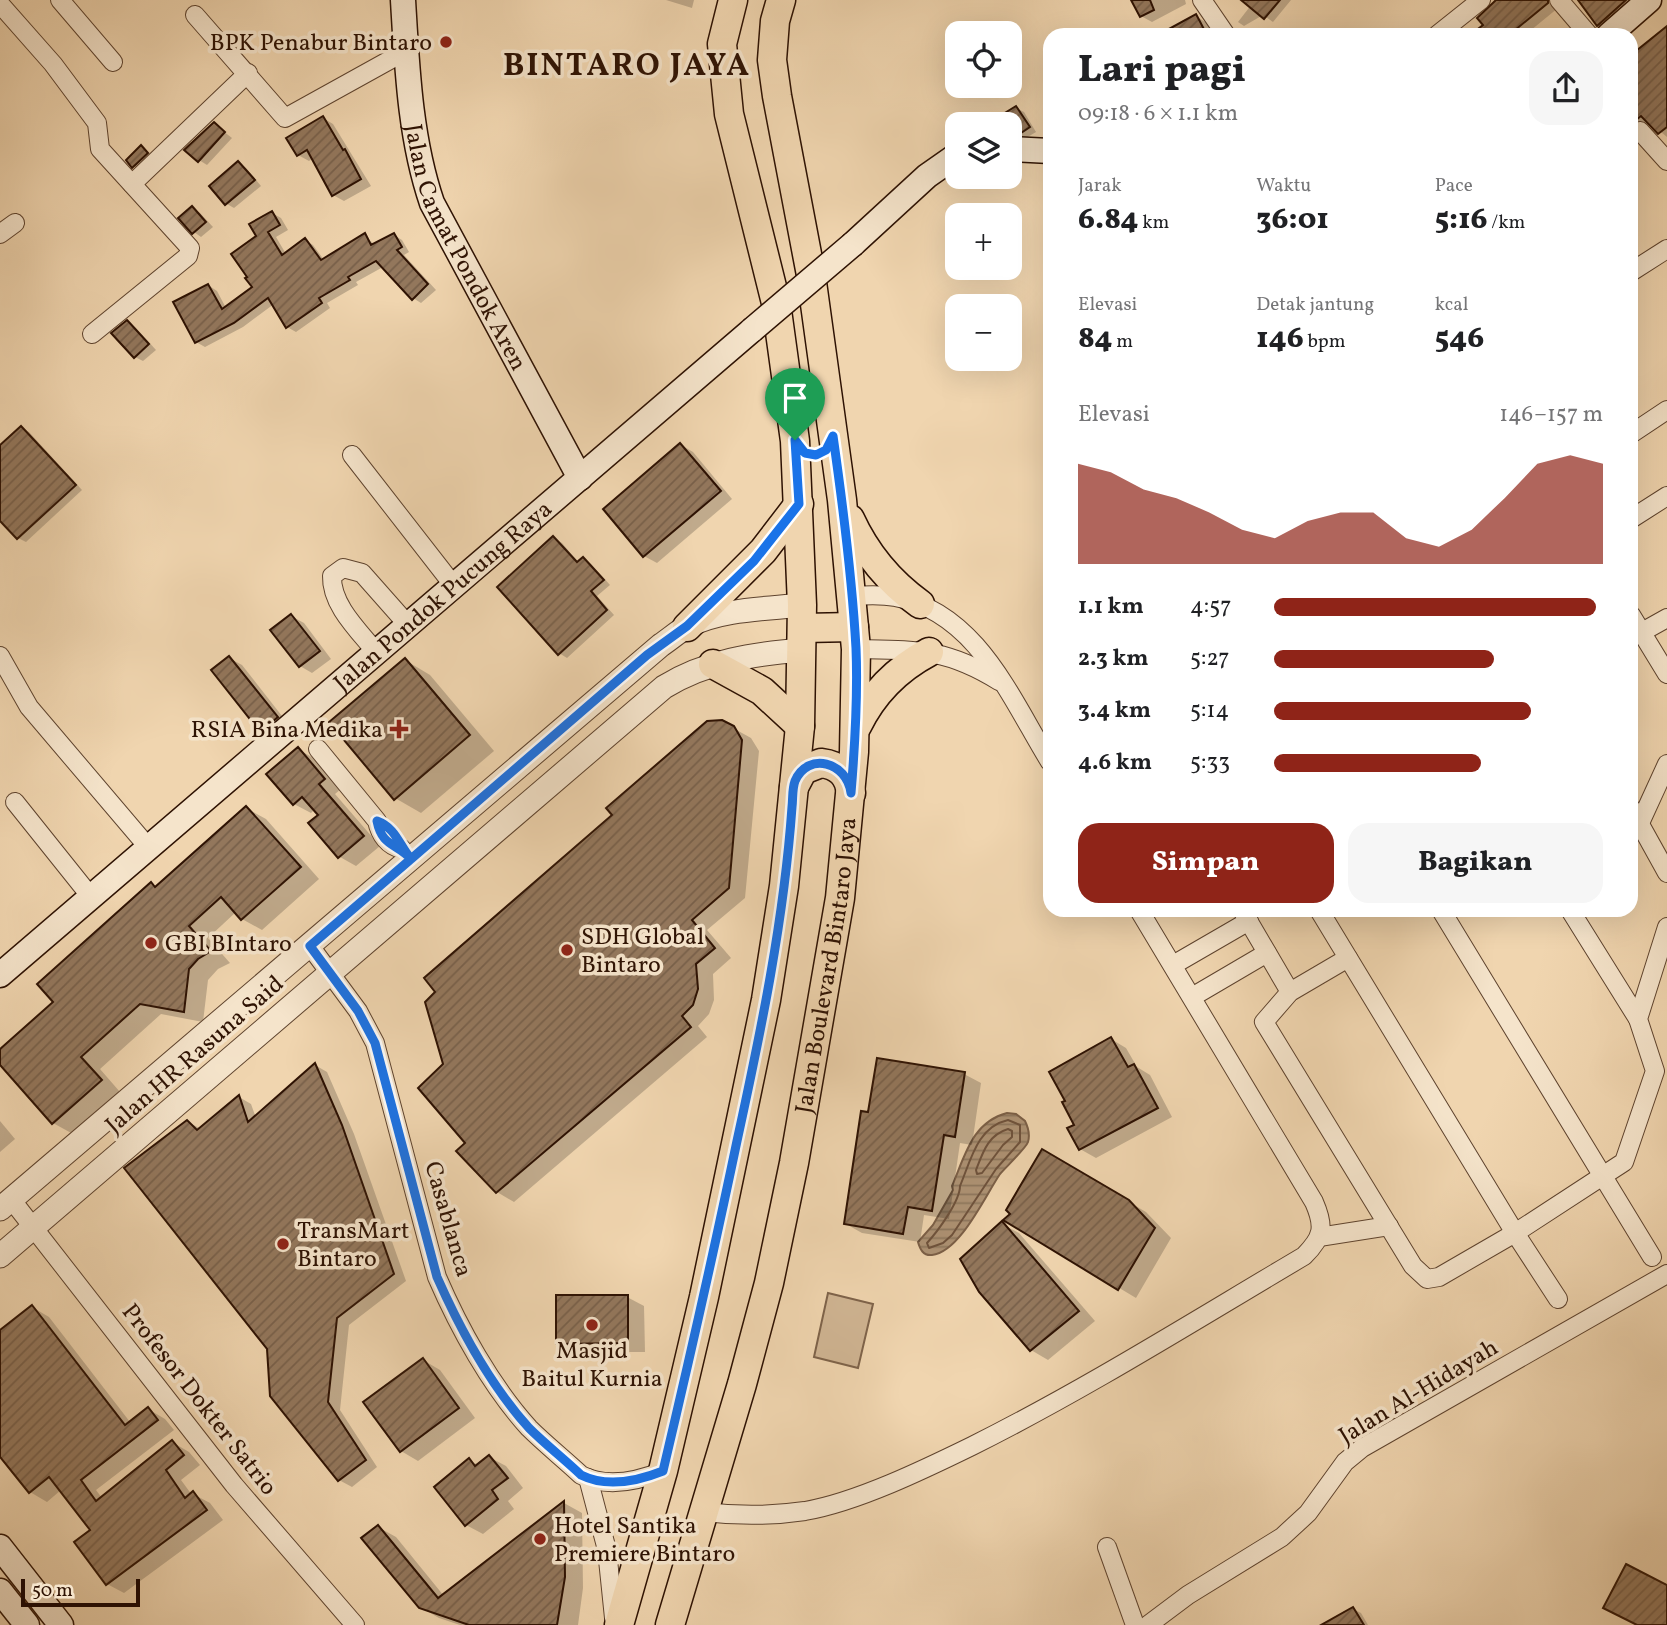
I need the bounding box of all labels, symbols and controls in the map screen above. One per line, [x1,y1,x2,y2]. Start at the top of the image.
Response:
map controls [945,21,1022,371]
button: locate [945,21,1022,98]
place label: BPK Penabur Bintaro [210,27,432,61]
marker: BPK Penabur Bintaro [438,34,454,50]
district label: BINTARO JAYA [503,45,751,89]
text: Lari pagi [1078,45,1246,98]
button: share [1529,51,1603,125]
text: 09:18 · 6 × 1.1 km [1078,98,1238,130]
button: layers [945,112,1022,189]
street label: Jalan Camat Pondok Aren [395,122,534,377]
text: Jarak [1078,173,1122,199]
text: Waktu [1256,173,1311,199]
text: Pace [1435,173,1473,199]
text: 6.84 [1078,199,1138,241]
text: 36:01 [1256,199,1329,241]
text: 5:16 [1435,199,1487,241]
button: + [945,203,1022,280]
text: km [1138,210,1169,236]
text: /km [1487,210,1525,236]
text: Elevasi [1078,292,1137,318]
text: Detak jantung [1256,292,1374,318]
text: kcal [1435,292,1468,318]
button: − [945,294,1022,371]
text: 84 [1078,318,1112,360]
text: 146 [1256,318,1304,360]
text: 546 [1435,318,1484,360]
text: m [1112,329,1133,355]
text: bpm [1304,329,1346,355]
pin [765,368,825,440]
icon: arrive [776,379,814,417]
text: Elevasi [1078,399,1150,431]
text: 146–157 m [1499,399,1603,431]
street label: Jalan Pondok Pucung Raya [327,493,561,701]
text: 1.1 km [1078,591,1144,623]
text: 4:57 [1190,591,1231,623]
text: 2.3 km [1078,643,1149,675]
text: 5:27 [1190,643,1229,675]
text: 3.4 km [1078,695,1151,727]
text: 5:14 [1190,695,1229,727]
place label: RSIA Bina Medika [191,714,383,748]
marker: RSIA Bina Medika [389,719,409,739]
text: 4.6 km [1078,747,1152,779]
text: 5:33 [1190,747,1230,779]
street label: Jalan Boulevard Bintaro Jaya [788,816,867,1116]
button: Simpan [1078,823,1334,903]
button: Bagikan [1348,823,1603,903]
place label: SDH Global Bintaro [581,921,704,983]
place label: GBI BIntaro [165,928,292,962]
marker: GBI BIntaro [143,935,159,951]
marker: SDH Global Bintaro [559,942,575,958]
street label: Jalan HR Rasuna Said [99,968,292,1143]
street label: Casablanca [414,1158,480,1281]
place label: TransMart Bintaro [297,1215,409,1277]
marker: TransMart Bintaro [275,1236,291,1252]
street label: Profesor Dokter Satrio [113,1297,284,1503]
marker: Masjid Baitul Kurnia [584,1317,600,1333]
street label: Jalan Al-Hidayah [1333,1332,1505,1454]
place label: Masjid Baitul Kurnia [521,1335,663,1397]
place label: Hotel Santika Premiere Bintaro [554,1510,735,1572]
marker: Hotel Santika Premiere Bintaro [532,1531,548,1547]
scale bar [21,1576,140,1608]
text: 50 m [32,1578,73,1604]

